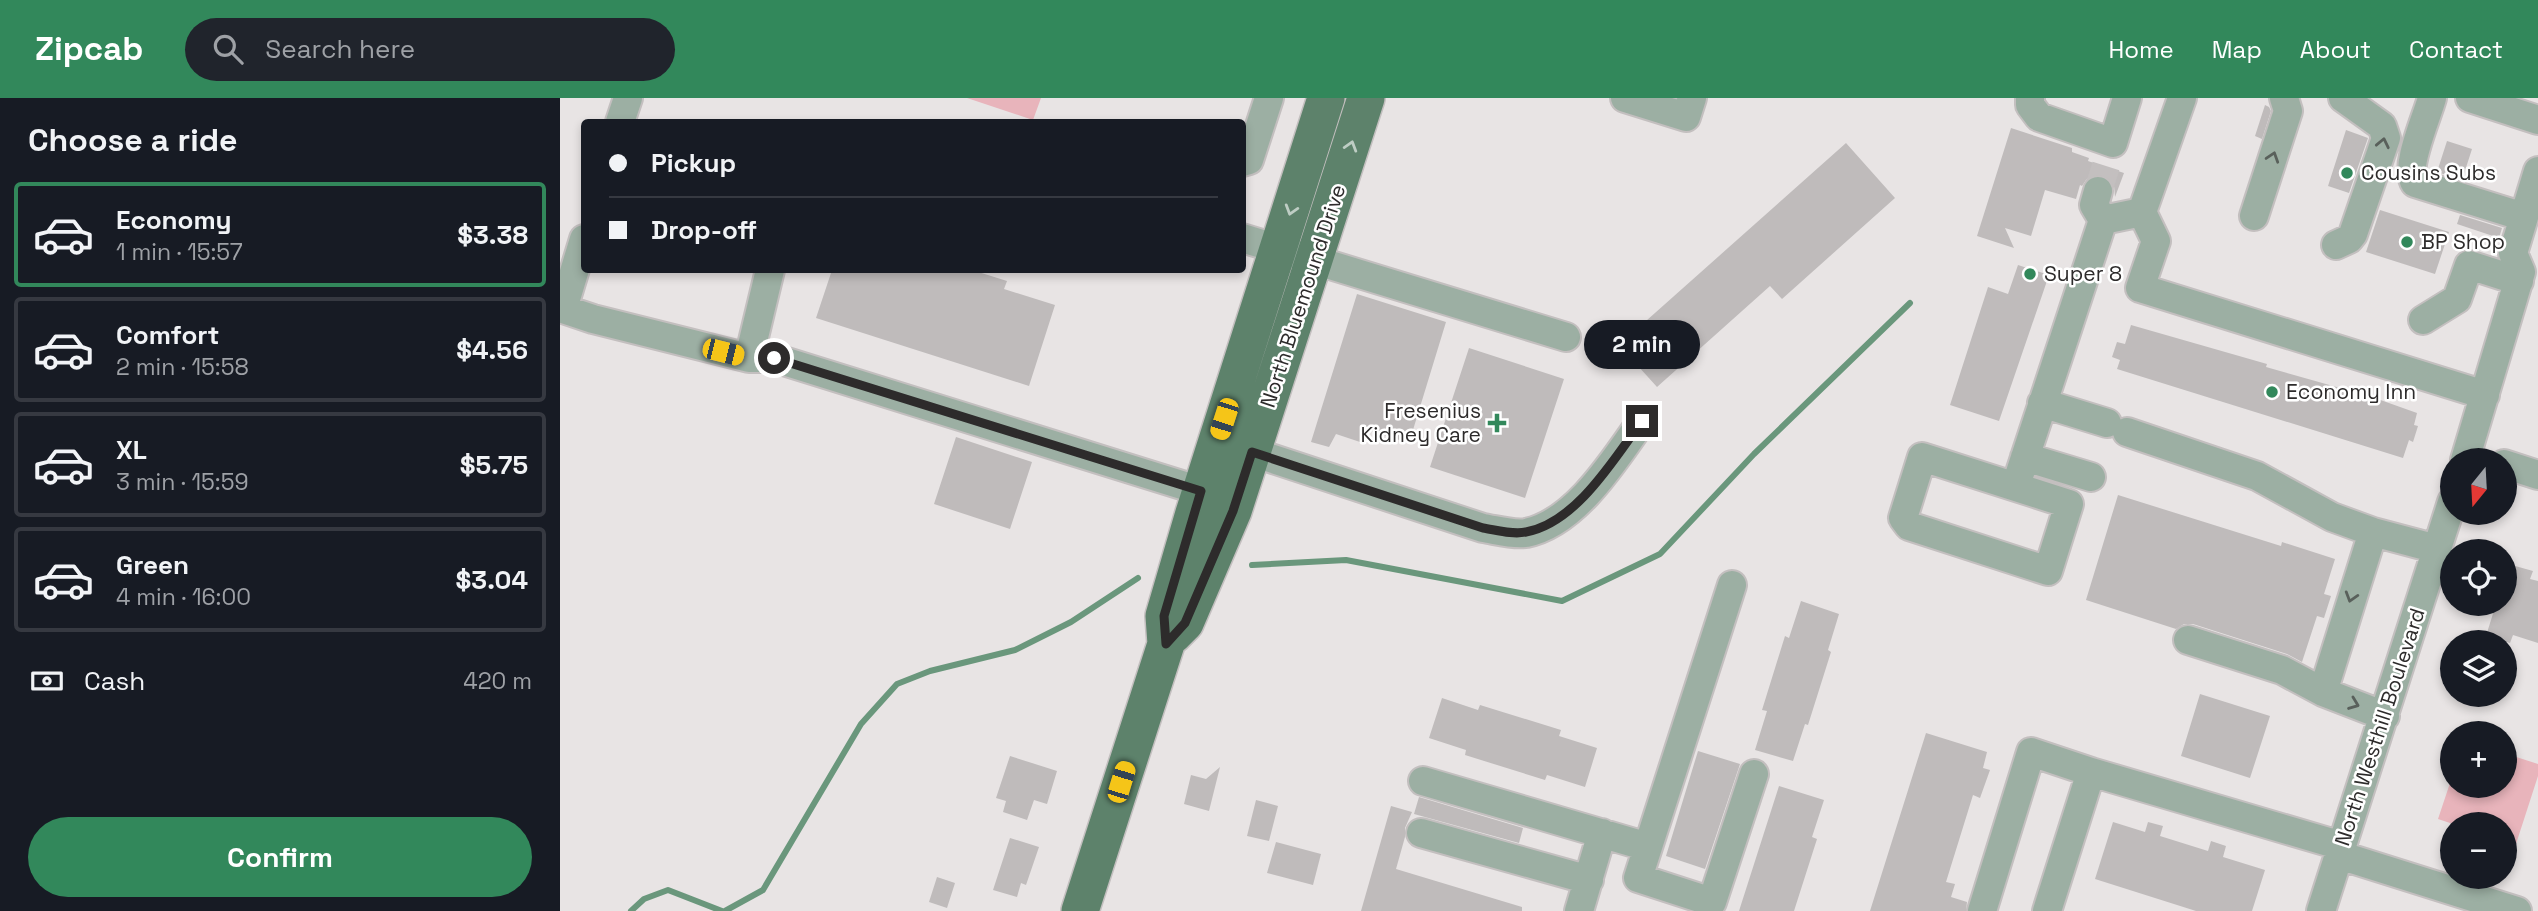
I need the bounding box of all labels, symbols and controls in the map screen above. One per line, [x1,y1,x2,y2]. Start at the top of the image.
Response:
search box [185,18,675,81]
text: Zipcab [35,28,143,70]
icon: search [209,30,247,68]
text: Search here [265,32,415,66]
text: Home [2108,34,2174,65]
text: Map [2212,34,2262,65]
text: About [2300,34,2371,65]
text: Contact [2409,34,2503,65]
text: Choose a ride [28,120,238,160]
one-way arrow [2374,137,2389,149]
one-way arrow [1343,140,1357,153]
text: Pickup [651,146,736,180]
one-way arrow [2265,151,2279,164]
place label: Cousins Subs [2361,159,2496,186]
marker: Cousins Subs [2339,165,2355,181]
street label: North Bluemound Drive [1254,181,1351,411]
icon: car [32,203,95,266]
text: Economy [116,203,232,237]
one-way arrow [1284,204,1299,216]
text: Drop-off [651,213,757,247]
text: $3.38 [457,218,528,252]
place label: BP Shop [2421,228,2505,255]
marker: BP Shop [2399,234,2415,250]
text: 1 min · 15:57 [116,237,243,267]
place label: Super 8 [2044,260,2122,287]
marker: Super 8 [2022,266,2038,282]
icon: car [32,318,95,381]
text: Comfort [116,318,219,352]
callout: 2 min [1584,320,1700,368]
text: 2 min [1612,329,1672,359]
text: $4.56 [456,333,528,367]
car [701,337,746,367]
route start [758,342,790,374]
text: 2 min · 15:58 [116,352,249,382]
place label: Economy Inn [2286,378,2416,405]
marker: Economy Inn [2264,384,2280,400]
car [1208,396,1241,442]
place label: Fresenius Kidney Care [1360,397,1481,448]
route end [1626,405,1658,437]
marker: Fresenius Kidney Care [1487,413,1507,433]
icon: car [32,433,95,496]
text: XL [116,433,147,467]
text: $5.75 [460,448,528,482]
north arrow [2440,448,2516,525]
map controls [2440,448,2517,889]
text: 3 min · 15:59 [116,467,249,497]
button: locate [2440,539,2517,616]
icon: car [32,548,95,611]
text: Green [116,548,189,582]
text: $3.04 [456,563,528,597]
text: 4 min · 16:00 [116,582,251,612]
one-way arrow [2345,590,2360,602]
street label: North Westhill Boulevard [2328,605,2431,849]
button: layers [2440,630,2517,707]
icon: cash [28,662,66,700]
text: Cash [84,664,145,698]
text: 420 m [463,666,532,696]
one-way arrow [2347,695,2359,709]
button: + [2440,721,2517,798]
car [1105,759,1138,805]
button: − [2440,812,2517,889]
button: Confirm [28,817,532,897]

